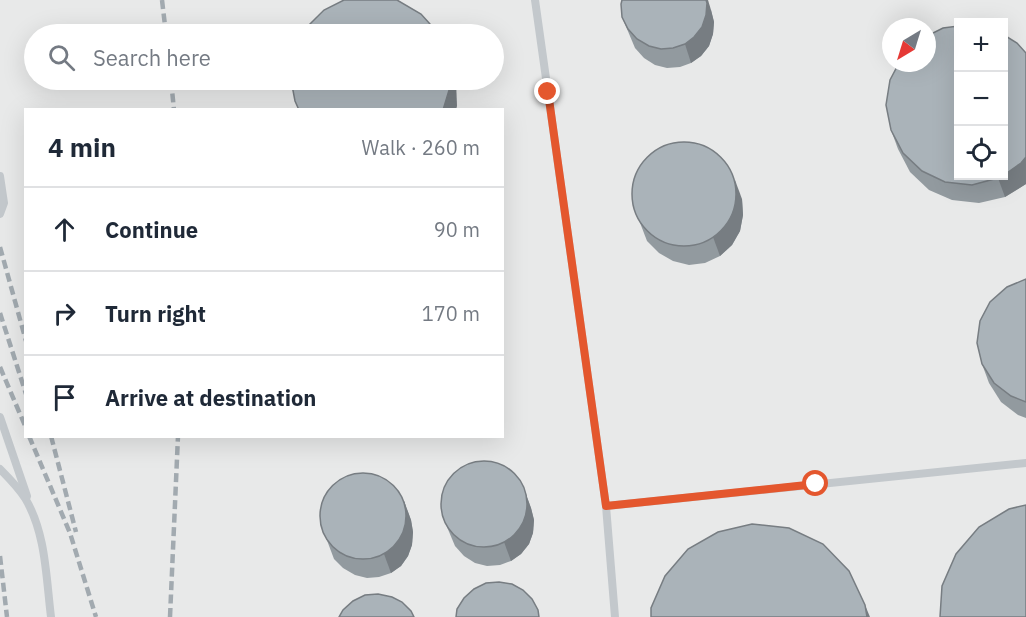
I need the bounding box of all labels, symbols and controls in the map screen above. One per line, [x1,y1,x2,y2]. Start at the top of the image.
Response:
north arrow [882,18,936,72]
map controls [954,18,1008,180]
button: + [954,18,1008,72]
search box [24,24,504,90]
icon: search [45,41,78,74]
text: Search here [93,43,211,72]
button: − [954,72,1008,126]
route end [534,78,560,104]
button: locate [954,126,1008,180]
text: 4 min [48,130,116,164]
text: Walk · 260 m [362,134,480,161]
icon: ahead [48,213,81,246]
text: Continue [105,215,198,244]
text: 90 m [434,216,480,243]
icon: right [48,297,81,330]
text: Turn right [105,299,206,328]
text: 170 m [422,300,480,327]
icon: arrive [48,381,81,414]
text: Arrive at destination [105,383,316,412]
route start [802,470,828,496]

